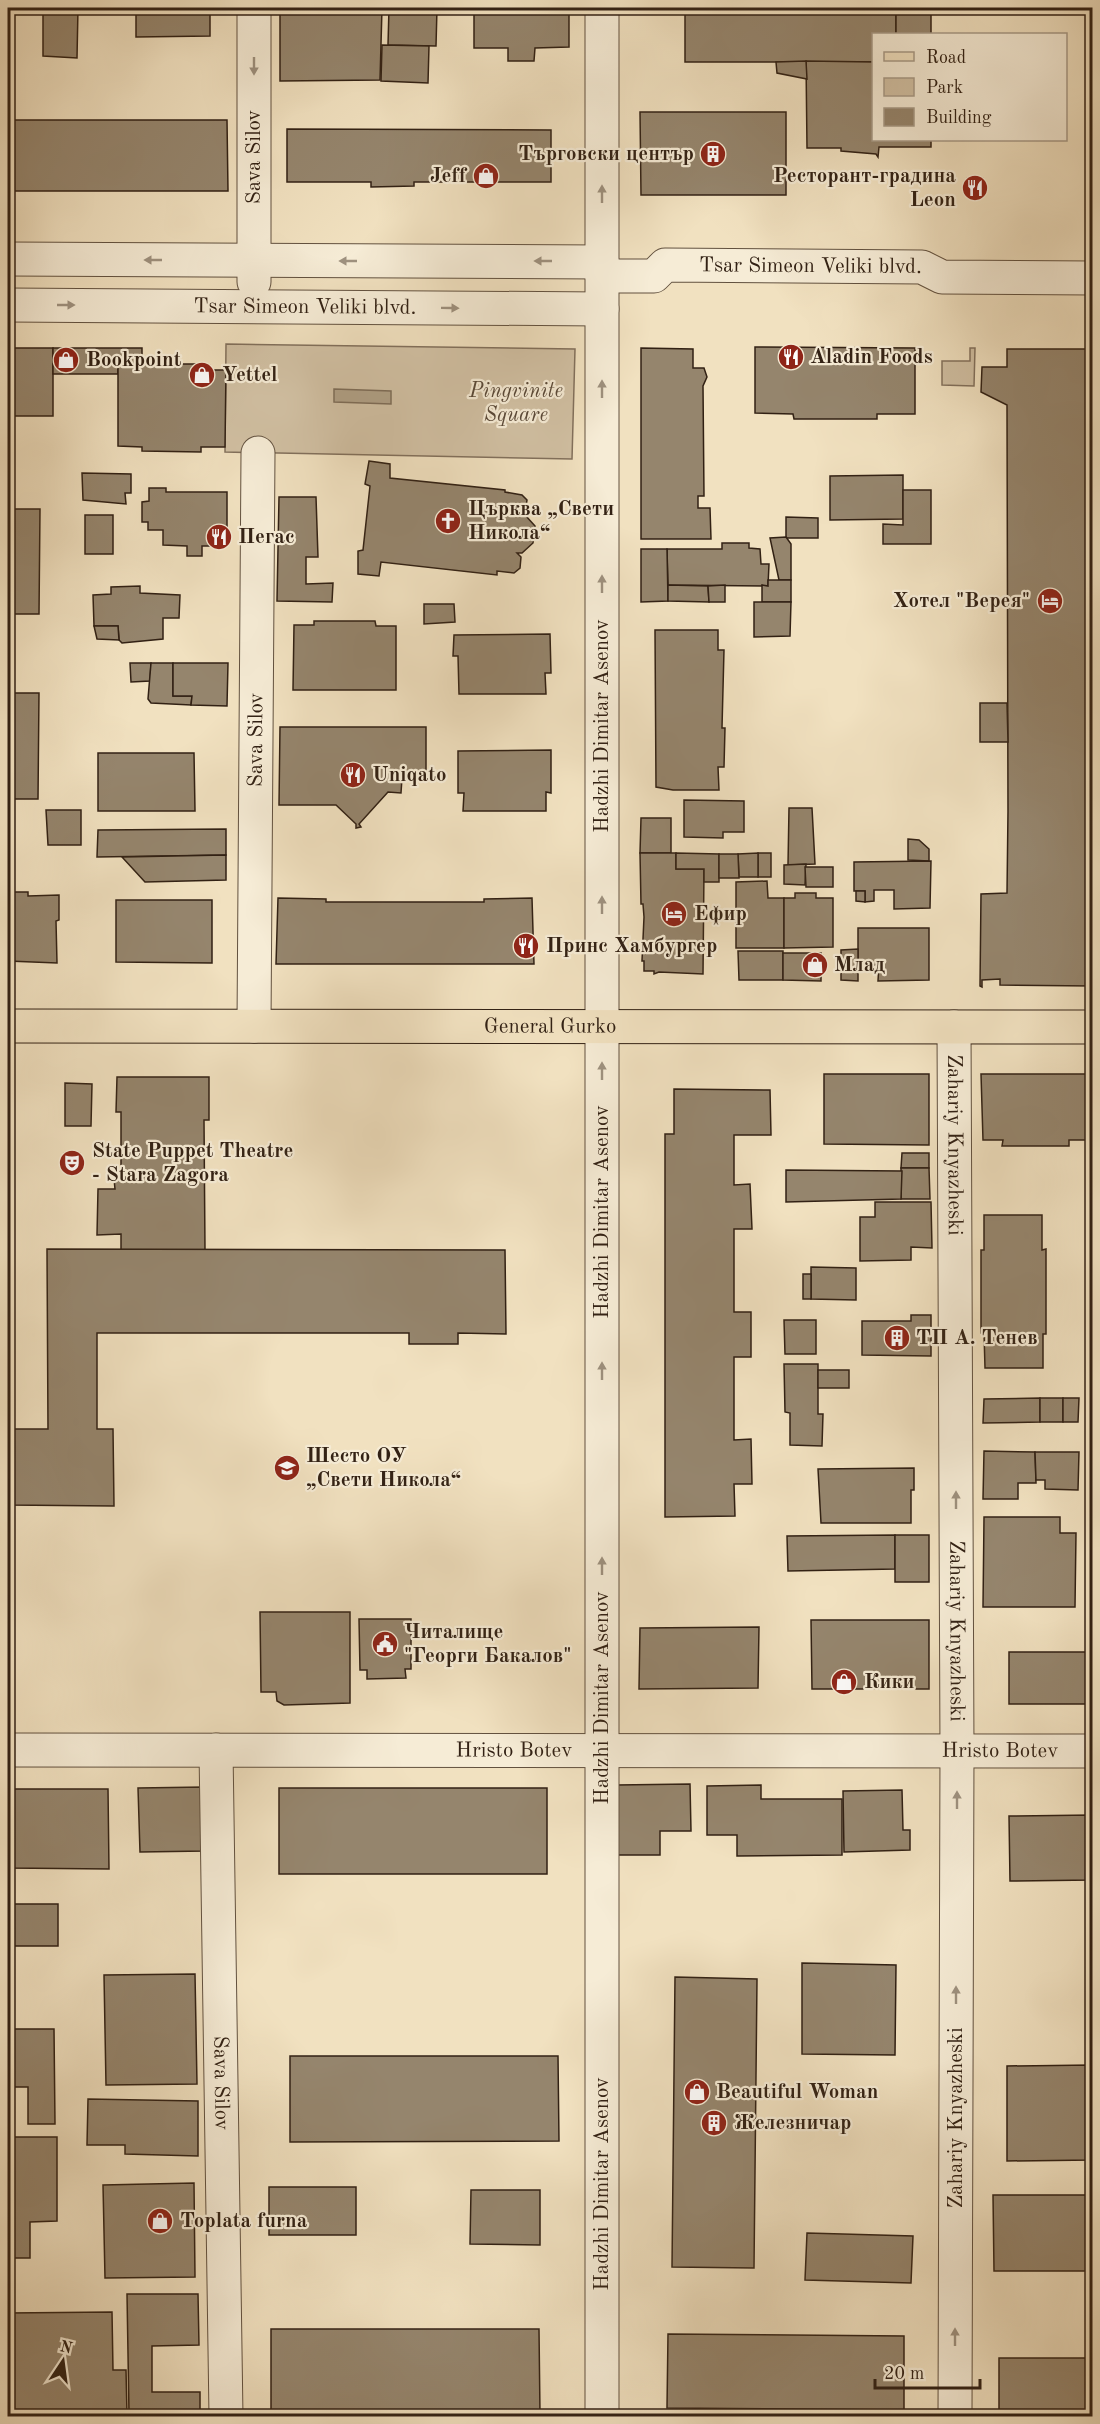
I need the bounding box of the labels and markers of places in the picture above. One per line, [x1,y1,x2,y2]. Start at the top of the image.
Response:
building icon: Търговски център [698,139,728,169]
place label: Търговски център [518,144,694,165]
shop icon: Jeff [471,161,501,191]
place label: Jeff [430,166,468,187]
place label: Ресторант-градина Leon [773,166,956,211]
restaurant icon: Ресторант-градина Leon [960,173,990,203]
restaurant icon: Aladin Foods [776,342,806,372]
shop icon: Bookpoint [51,345,81,375]
place label: Aladin Foods [810,347,933,368]
place label: Bookpoint [86,350,182,371]
shop icon: Yettel [187,360,217,390]
place label: Yettel [222,365,278,386]
place label: Църква „Свети Никола“ [468,499,614,544]
church icon: Църква „Свети Никола“ [433,506,463,536]
restaurant icon: Пегас [204,522,234,552]
place label: Пегас [238,527,295,548]
hotel icon: Хотел "Верея" [1035,586,1065,616]
place label: Хотел "Верея" [893,591,1030,612]
restaurant icon: Uniqato [338,760,368,790]
place label: Uniqato [372,765,446,786]
hotel icon: Ефир [659,899,689,929]
place label: Ефир [694,904,747,925]
restaurant icon: Принс Хамбургер [511,931,541,961]
place label: Принс Хамбургер [546,936,717,957]
shop icon: Млад [800,950,830,980]
place label: Млад [834,955,885,976]
place label: State Puppet Theatre - Stara Zagora [92,1141,293,1186]
theatre icon: State Puppet Theatre - Stara Zagora [57,1148,87,1178]
building icon: ТП А. Тенев [882,1323,912,1353]
place label: ТП А. Тенев [916,1328,1038,1349]
place label: Шесто ОУ „Свети Никола“ [306,1446,461,1491]
school or university icon: Шесто ОУ „Свети Никола“ [272,1453,302,1483]
place label: Читалище "Георги Бакалов" [404,1622,572,1667]
public building icon: Читалище "Георги Бакалов" [370,1629,400,1659]
shop icon: Кики [829,1667,859,1697]
place label: Кики [864,1672,915,1693]
shop icon: Beautiful Woman [682,2077,712,2107]
place label: Beautiful Woman [716,2082,878,2103]
building icon: Железничар [699,2108,729,2138]
place label: Железничар [734,2113,852,2134]
shop icon: Toplata furna [145,2206,175,2236]
place label: Toplata furna [180,2211,308,2232]

